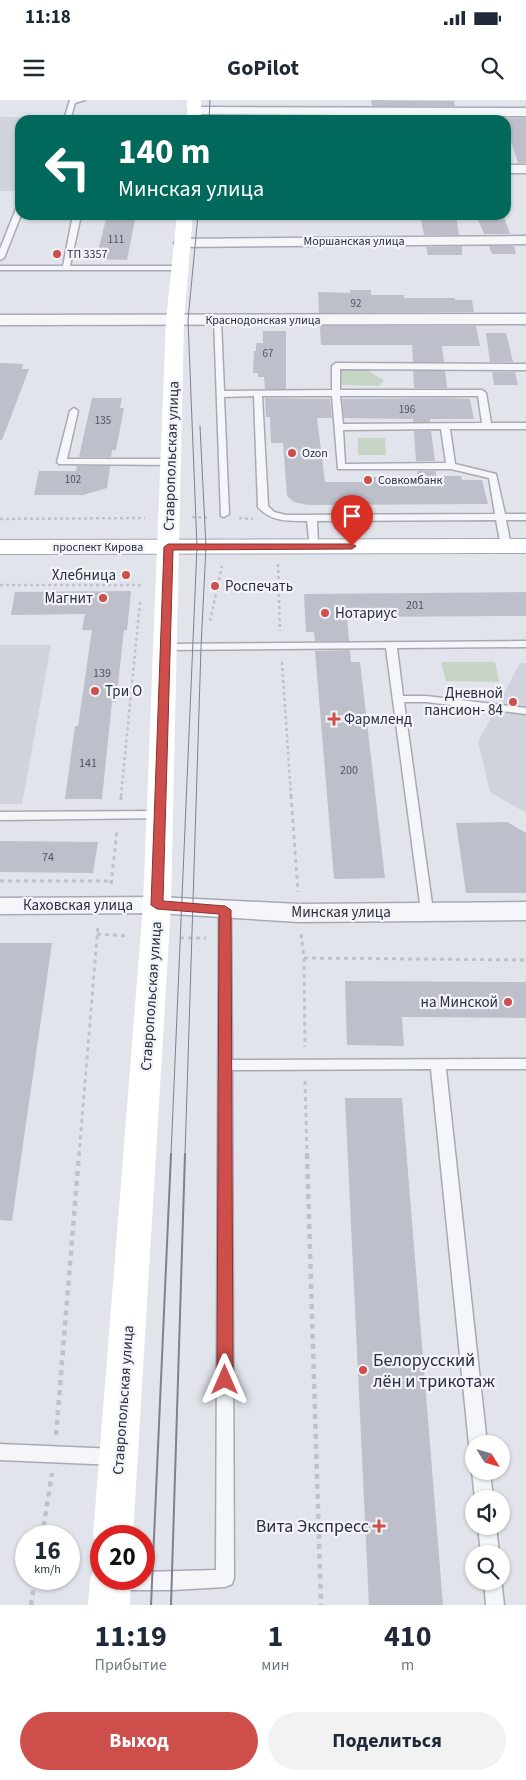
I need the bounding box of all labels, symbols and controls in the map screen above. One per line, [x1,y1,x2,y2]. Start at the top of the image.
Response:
text: 11:18 [25,4,71,31]
text: GoPilot [227,52,299,84]
icon: menu [20,54,48,82]
icon: search [478,54,506,82]
text: 140 m [118,127,210,177]
icon: left [35,135,100,200]
text: Минская улица [118,173,264,205]
house number: 111 [108,232,124,247]
street label: Моршанская улица [303,233,405,250]
place label: ТП 3357 [67,246,107,263]
marker: ТП 3357 [51,248,63,260]
house number: 92 [351,296,361,311]
street label: Краснодонская улица [205,312,321,329]
house number: 67 [263,346,273,361]
street label: Ставропольская улица [158,381,185,531]
house number: 196 [399,402,416,417]
house number: 135 [95,413,111,428]
place label: Ozon [302,445,328,462]
marker: Ozon [286,447,298,459]
house number: 102 [65,472,81,487]
place label: Совкомбанк [378,472,442,489]
marker: Совкомбанк [362,474,374,486]
pin [331,495,373,546]
icon: arrive [338,502,366,530]
street label: проспект Кирова [53,539,143,556]
place label: Хлебница [52,565,116,586]
marker: Хлебница [120,569,132,581]
place label: Роспечать [225,576,293,597]
marker: Роспечать [209,580,221,592]
place label: Магнит [45,588,93,609]
marker: Магнит [97,592,109,604]
house number: 201 [406,597,424,614]
place label: Нотариус [335,603,398,624]
marker: Нотариус [319,607,331,619]
house number: 139 [93,665,111,682]
place label: Три О [105,681,142,702]
place label: Дневной пансион- 84 [424,683,504,721]
marker: Три О [89,685,101,697]
marker: Дневной пансион- 84 [507,696,519,708]
place label: Фармленд [344,709,412,730]
marker: Фармленд [328,713,340,725]
house number: 141 [79,755,97,772]
house number: 200 [340,762,358,779]
house number: 74 [42,849,54,866]
street label: Каховская улица [23,895,133,916]
street label: Минская улица [291,902,391,923]
street label: Ставропольская улица [136,921,167,1072]
place label: на Минской [421,992,498,1013]
marker: на Минской [502,996,514,1008]
street label: Ставропольская улица [108,1325,139,1476]
place label: Белорусский лён и трикотаж [373,1348,495,1394]
position arrow [198,1353,250,1405]
marker: Белорусский лён и трикотаж [357,1364,369,1376]
north arrow [465,1435,510,1480]
map controls [465,1435,510,1590]
button: sound [465,1490,510,1535]
place label: Вита Экспресс [256,1514,369,1539]
marker: Вита Экспресс [373,1520,385,1532]
speed limit sign: 20 [90,1525,155,1590]
text: 16 [34,1533,61,1569]
button: search [465,1545,510,1590]
text: km/h [34,1561,61,1578]
text: 11:19 [94,1615,167,1658]
text: 1 [267,1615,283,1658]
text: 410 [384,1615,431,1658]
text: Прибытие [95,1654,167,1676]
text: мин [261,1654,289,1676]
text: m [401,1654,414,1676]
button: Выход [20,1712,258,1770]
button: Поделиться [268,1712,506,1770]

